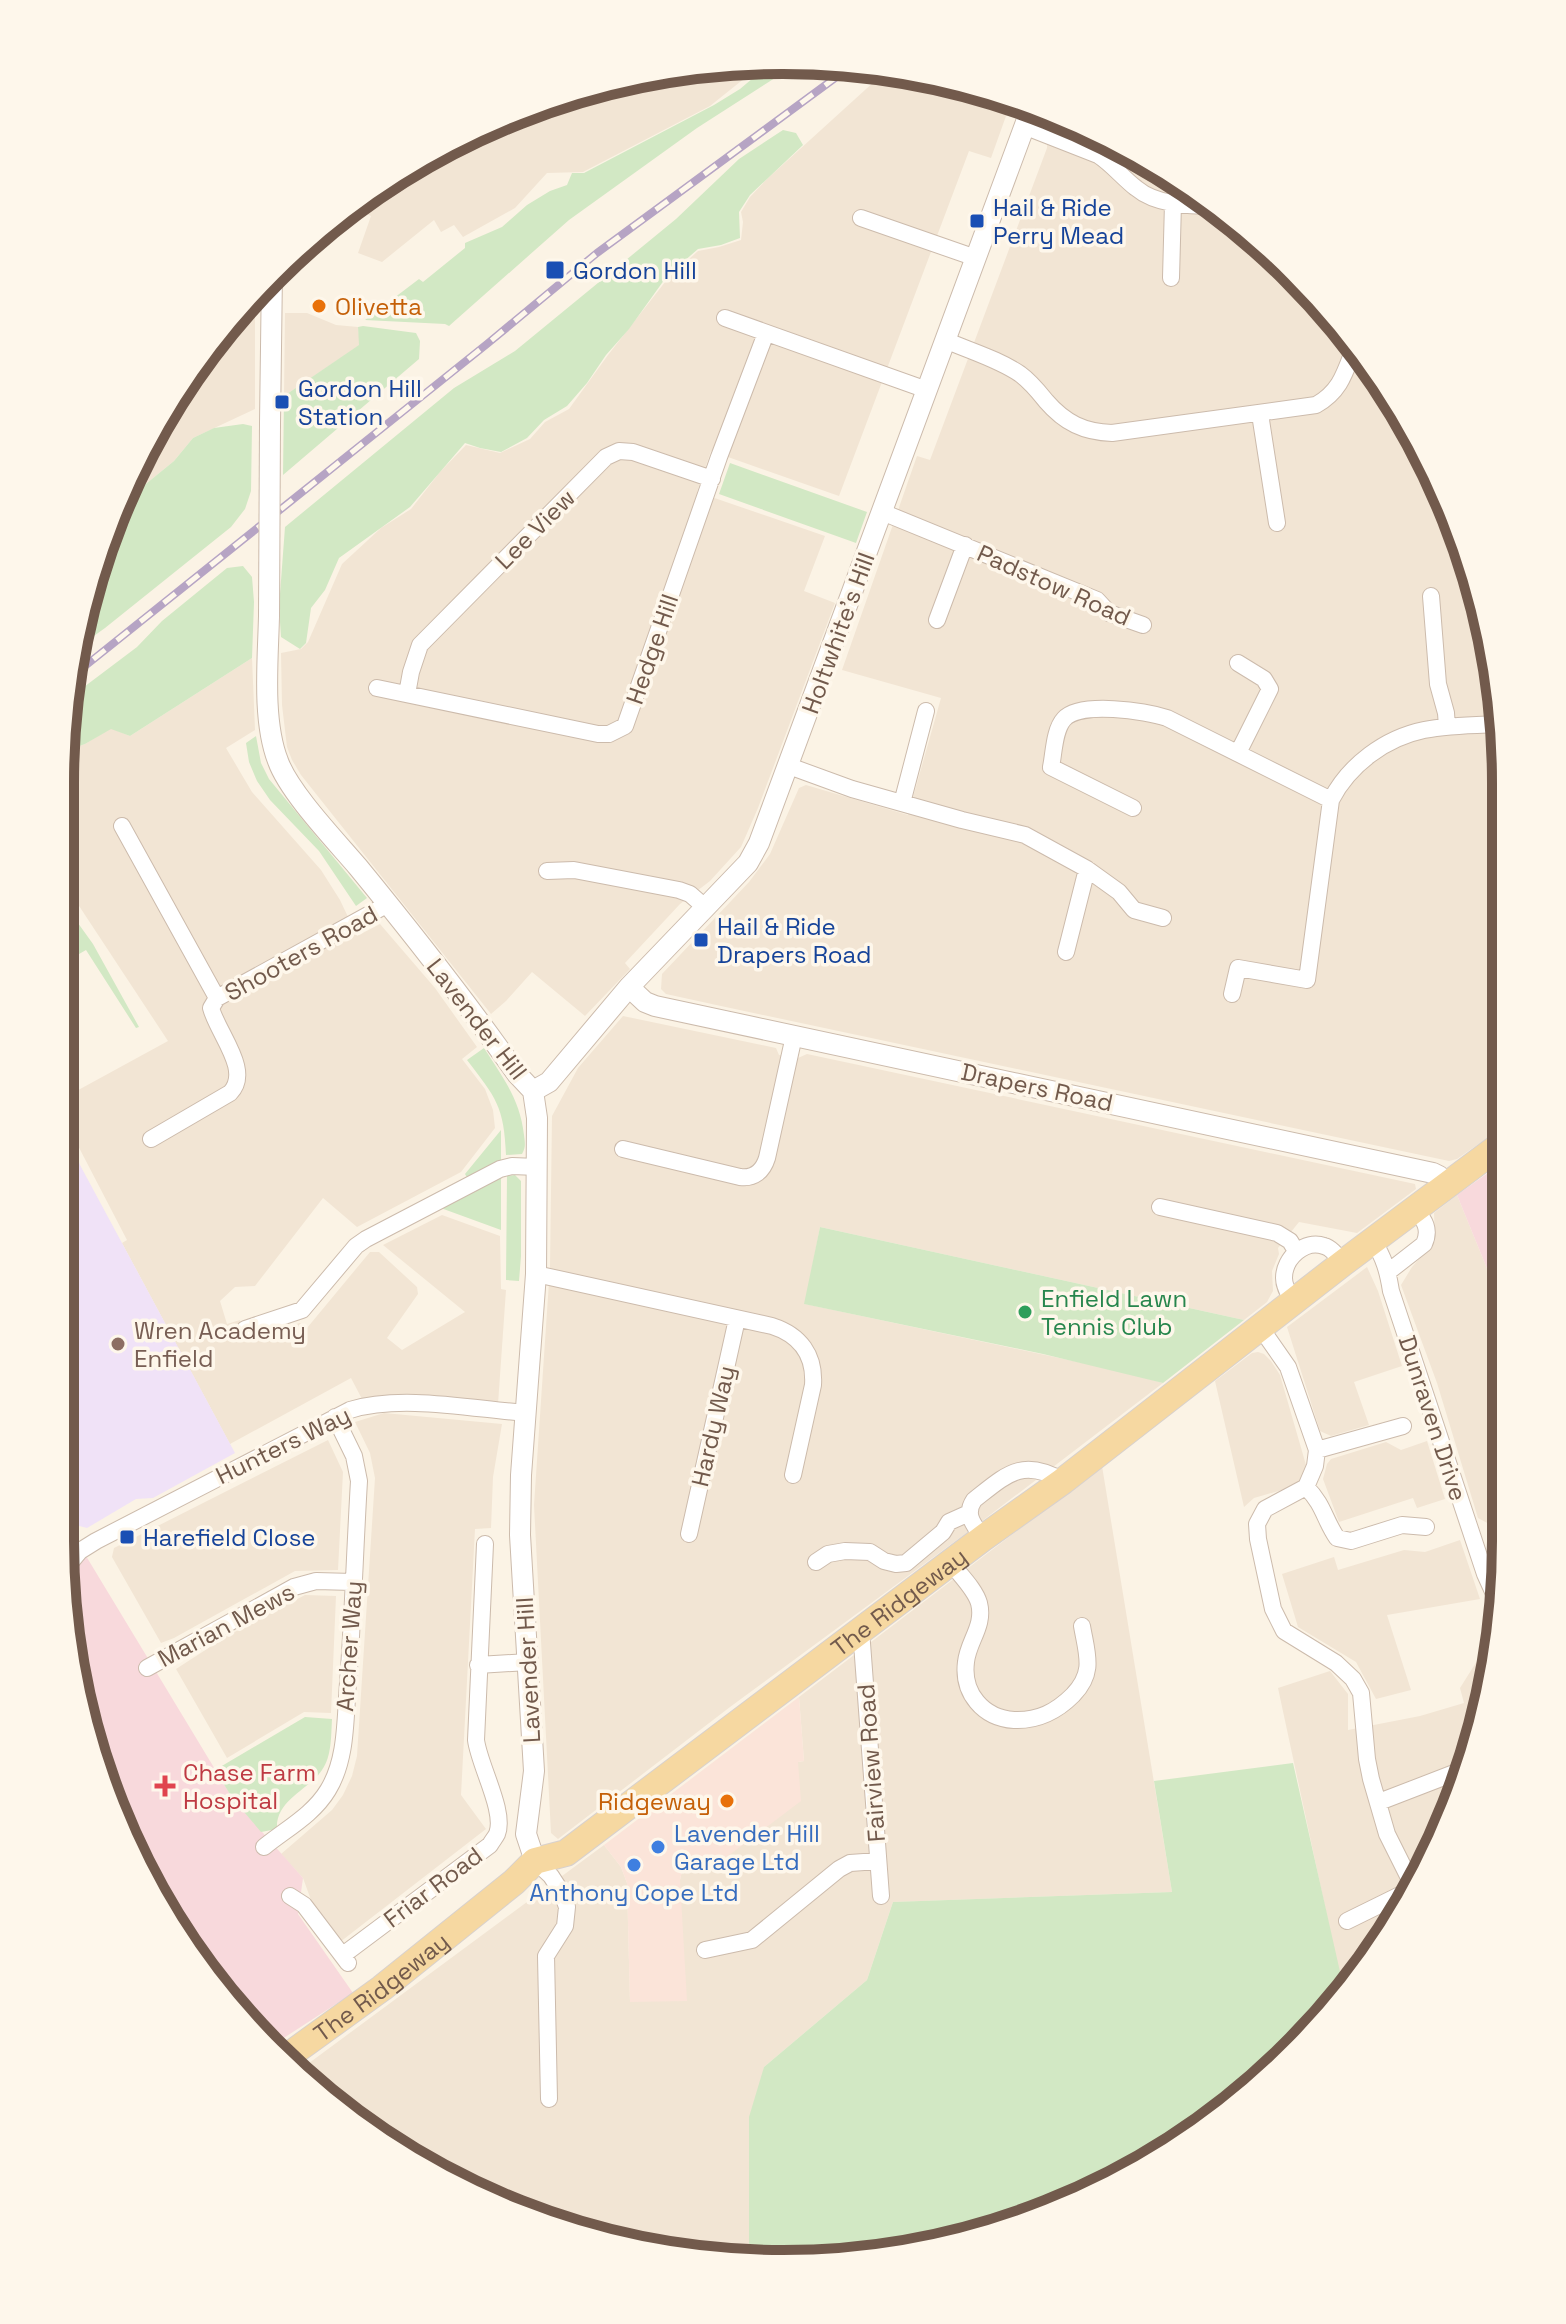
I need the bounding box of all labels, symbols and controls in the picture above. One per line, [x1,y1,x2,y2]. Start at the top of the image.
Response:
place label: Hail & Ride Perry Mead [993,192,1124,251]
marker: Hail & Ride Perry Mead [968,212,986,230]
place label: Gordon Hill [573,255,697,286]
marker: Gordon Hill [544,259,566,281]
place label: Olivetta [335,291,422,322]
marker: Olivetta [310,297,328,315]
place label: Gordon Hill Station [298,373,422,432]
marker: Gordon Hill Station [273,393,291,411]
street label: Lee View [488,482,582,576]
street label: Padstow Road [972,537,1136,633]
street label: Holtwhite's Hill [794,548,882,718]
street label: Hedge Hill [619,590,685,708]
street label: Shooters Road [219,898,383,1008]
place label: Hail & Ride Drapers Road [717,911,872,970]
marker: Hail & Ride Drapers Road [692,931,710,949]
street label: Lavender Hill [420,952,534,1086]
street label: Drapers Road [958,1056,1116,1118]
place label: Enfield Lawn Tennis Club [1041,1283,1187,1342]
marker: Enfield Lawn Tennis Club [1016,1303,1034,1321]
place label: Wren Academy Enfield [134,1315,306,1374]
street label: Dunraven Drive [1392,1331,1474,1505]
marker: Wren Academy Enfield [109,1335,127,1353]
street label: Hardy Way [684,1362,742,1490]
street label: Hunters Way [211,1399,355,1491]
place label: Harefield Close [143,1522,316,1553]
marker: Harefield Close [118,1528,136,1546]
street label: The Ridgeway [825,1540,973,1663]
street label: Marian Mews [152,1576,300,1674]
street label: Archer Way [329,1580,369,1712]
street label: Lavender Hill [509,1596,547,1744]
street label: Fairview Road [850,1683,892,1843]
place label: Chase Farm Hospital [183,1757,316,1816]
marker: Chase Farm Hospital [154,1775,176,1797]
place label: Ridgeway [598,1786,711,1817]
marker: Ridgeway [718,1792,736,1810]
place label: Lavender Hill Garage Ltd [674,1818,820,1877]
marker: Lavender Hill Garage Ltd [649,1838,667,1856]
street label: Friar Road [377,1840,489,1934]
marker: Anthony Cope Ltd [625,1856,643,1874]
place label: Anthony Cope Ltd [529,1877,739,1908]
street label: The Ridgeway [307,1925,455,2048]

